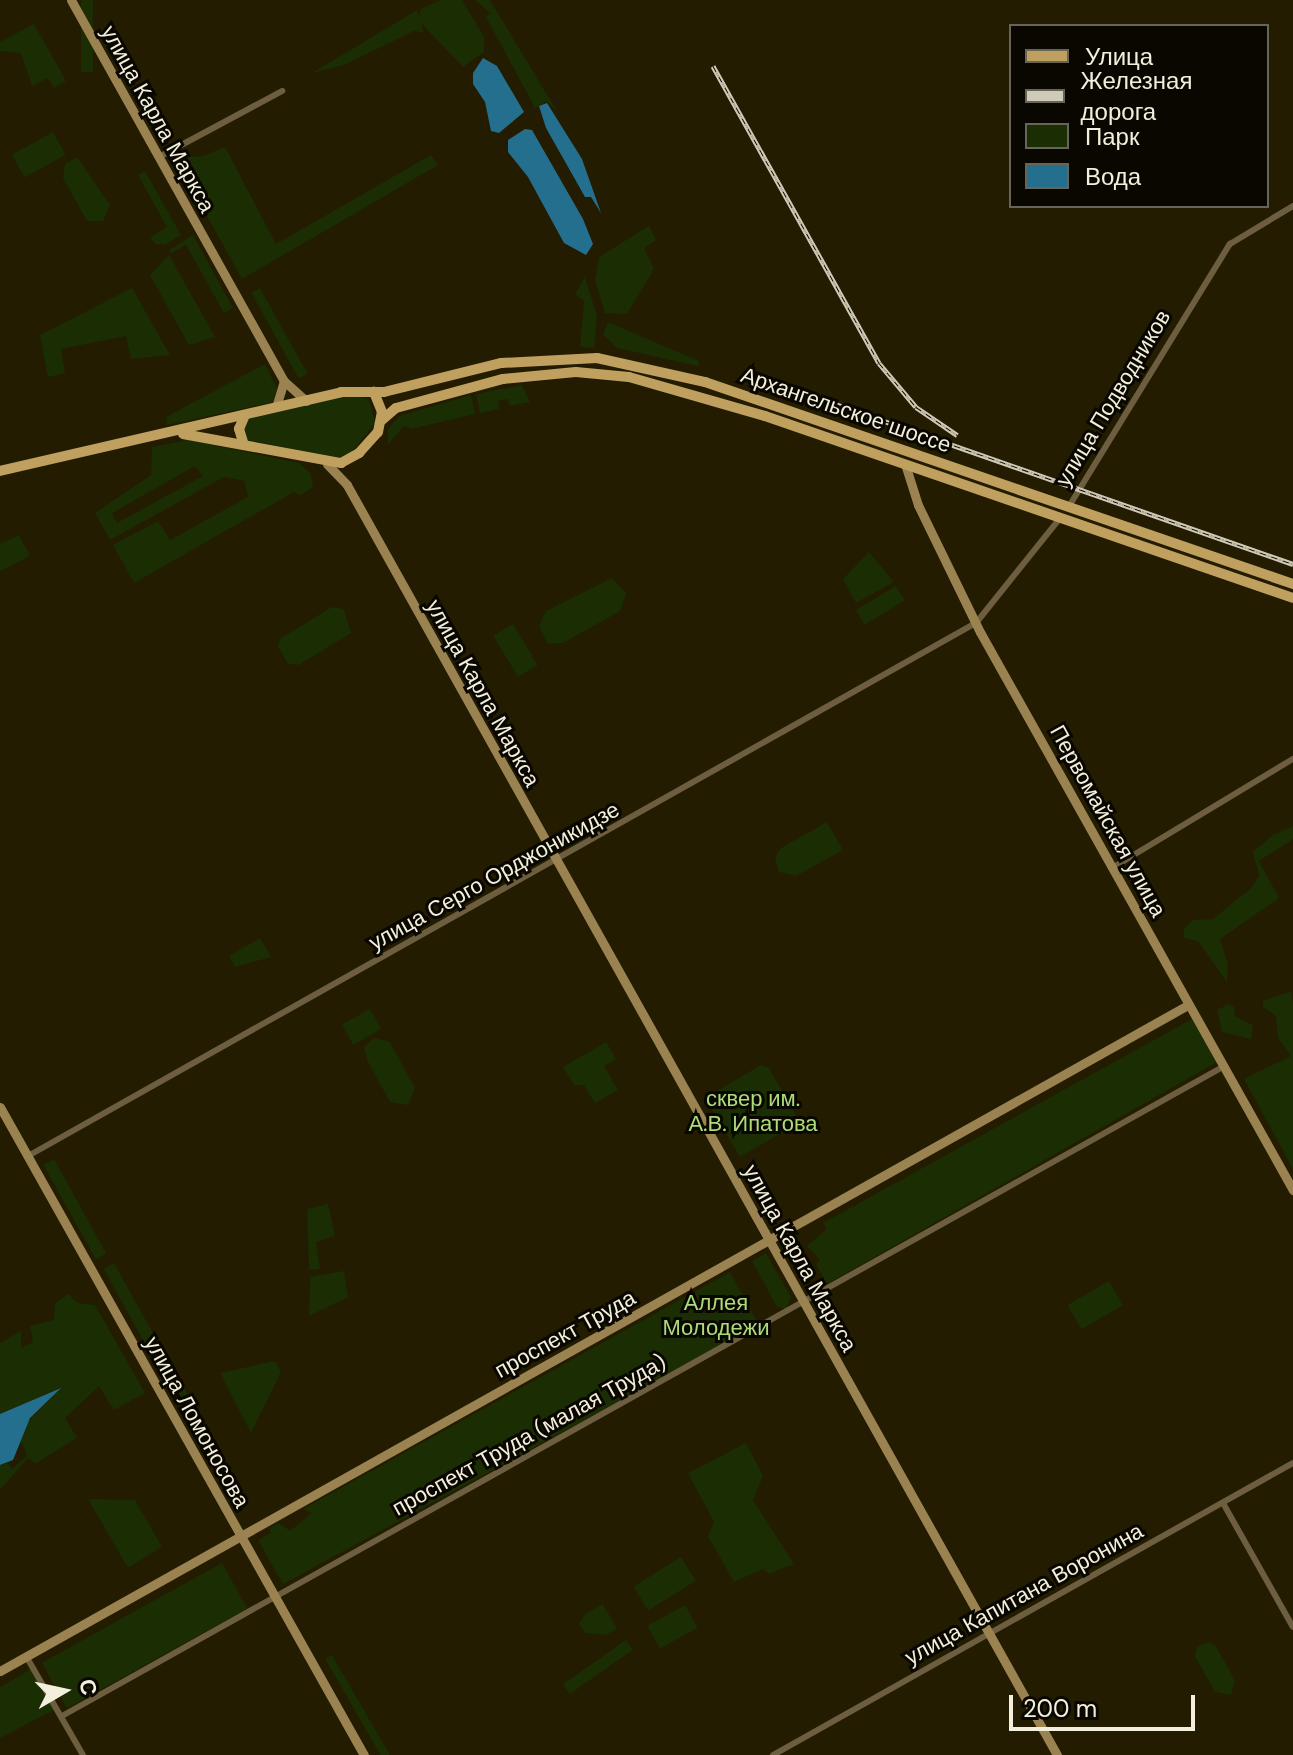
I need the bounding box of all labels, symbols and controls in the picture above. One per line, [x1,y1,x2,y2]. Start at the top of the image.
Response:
street label: улица Карла Маркса [96,21,220,217]
legend [1009,24,1269,208]
text: Улица [1085,41,1153,72]
text: Железная дорога [1081,65,1192,127]
text: Парк [1085,121,1139,152]
text: Вода [1085,161,1141,192]
street label: улица Подводников [1050,305,1176,491]
street label: Архангельское шоссе [737,362,955,458]
street label: улица Карла Маркса [421,595,545,791]
street label: Первомайская улица [1044,720,1172,922]
street label: улица Серго Орджоникидзе [364,796,624,956]
park label: сквер им. А.В. Ипатова [688,1085,818,1136]
street label: улица Карла Маркса [738,1160,862,1356]
street label: проспект Труда [490,1284,640,1384]
park label: Аллея Молодежи [663,1289,769,1340]
street label: улица Ломоносова [139,1332,255,1512]
street label: проспект Труда (малая Труда) [388,1349,670,1521]
street label: улица Капитана Воронина [900,1517,1148,1671]
north arrow [24,1651,104,1731]
text: С [73,1677,104,1697]
scale bar [1013,1679,1199,1729]
text: 200 m [1023,1693,1097,1724]

